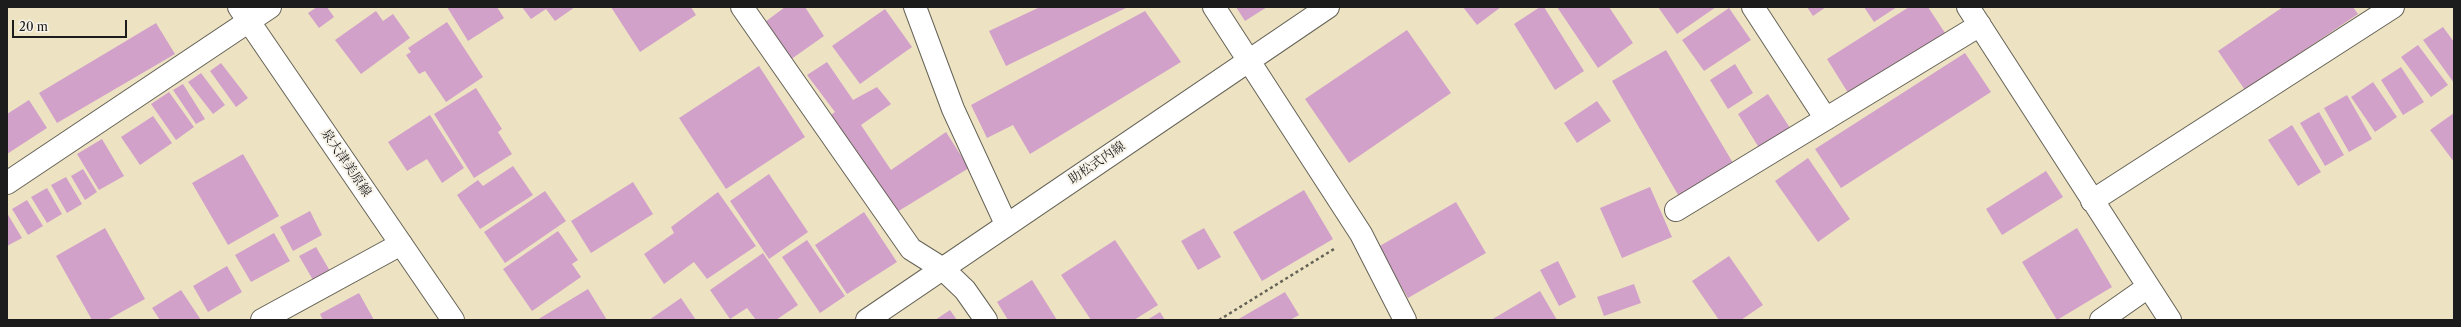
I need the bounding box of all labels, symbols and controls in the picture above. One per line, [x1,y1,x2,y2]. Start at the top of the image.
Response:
scale bar [14,12,129,38]
text: 20 m [19,19,48,34]
street label: 泉大津美原線 [318,126,374,200]
street label: 助松式内線 [1066,138,1128,188]

